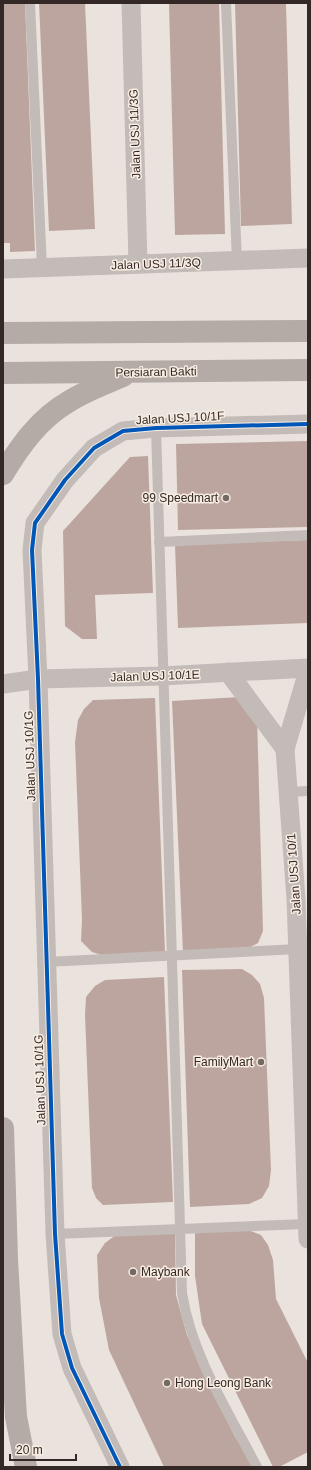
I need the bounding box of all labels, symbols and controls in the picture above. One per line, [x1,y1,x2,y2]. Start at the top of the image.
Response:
street label: Jalan USJ 11/3G [126,89,144,179]
street label: Jalan USJ 11/3Q [111,255,201,273]
street label: Persiaran Bakti [115,364,197,380]
street label: Jalan USJ 10/1F [135,409,225,427]
place label: 99 Speedmart [143,491,219,505]
marker: 99 Speedmart [221,493,231,503]
street label: Jalan USJ 10/1E [110,667,200,685]
street label: Jalan USJ 10/1G [21,710,39,802]
street label: Jalan USJ 10/1 [284,833,304,915]
street label: Jalan USJ 10/1G [31,1034,49,1126]
place label: FamilyMart [194,1055,254,1069]
marker: FamilyMart [256,1057,266,1067]
place label: Maybank [141,1265,191,1279]
marker: Maybank [128,1267,138,1277]
place label: Hong Leong Bank [175,1376,272,1390]
marker: Hong Leong Bank [162,1378,172,1388]
scale bar [10,1436,76,1462]
text: 20 m [16,1443,43,1457]

